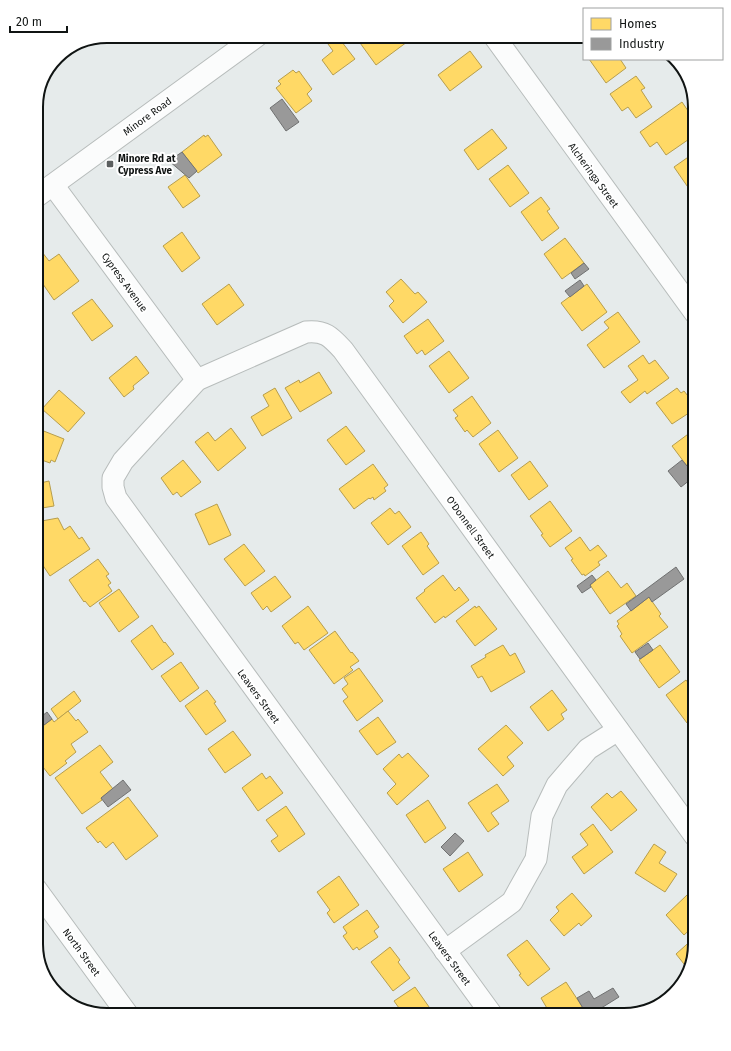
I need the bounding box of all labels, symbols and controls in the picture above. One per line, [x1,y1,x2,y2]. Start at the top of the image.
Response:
scale bar [10,8,67,34]
legend [583,8,723,60]
text: 20 m [16,15,42,29]
text: Homes [619,17,657,31]
text: Industry [619,37,664,51]
street label: Minore Road [121,95,174,138]
street label: Alcheringa Street [566,141,621,211]
place label: Minore Rd at Cypress Ave [118,153,176,177]
marker: Minore Rd at Cypress Ave [105,159,115,169]
street label: Cypress Avenue [99,251,150,314]
street label: O'Donnell Street [444,494,497,561]
street label: Leavers Street [235,667,282,726]
street label: North Street [60,926,103,979]
street label: Leavers Street [426,929,473,988]

